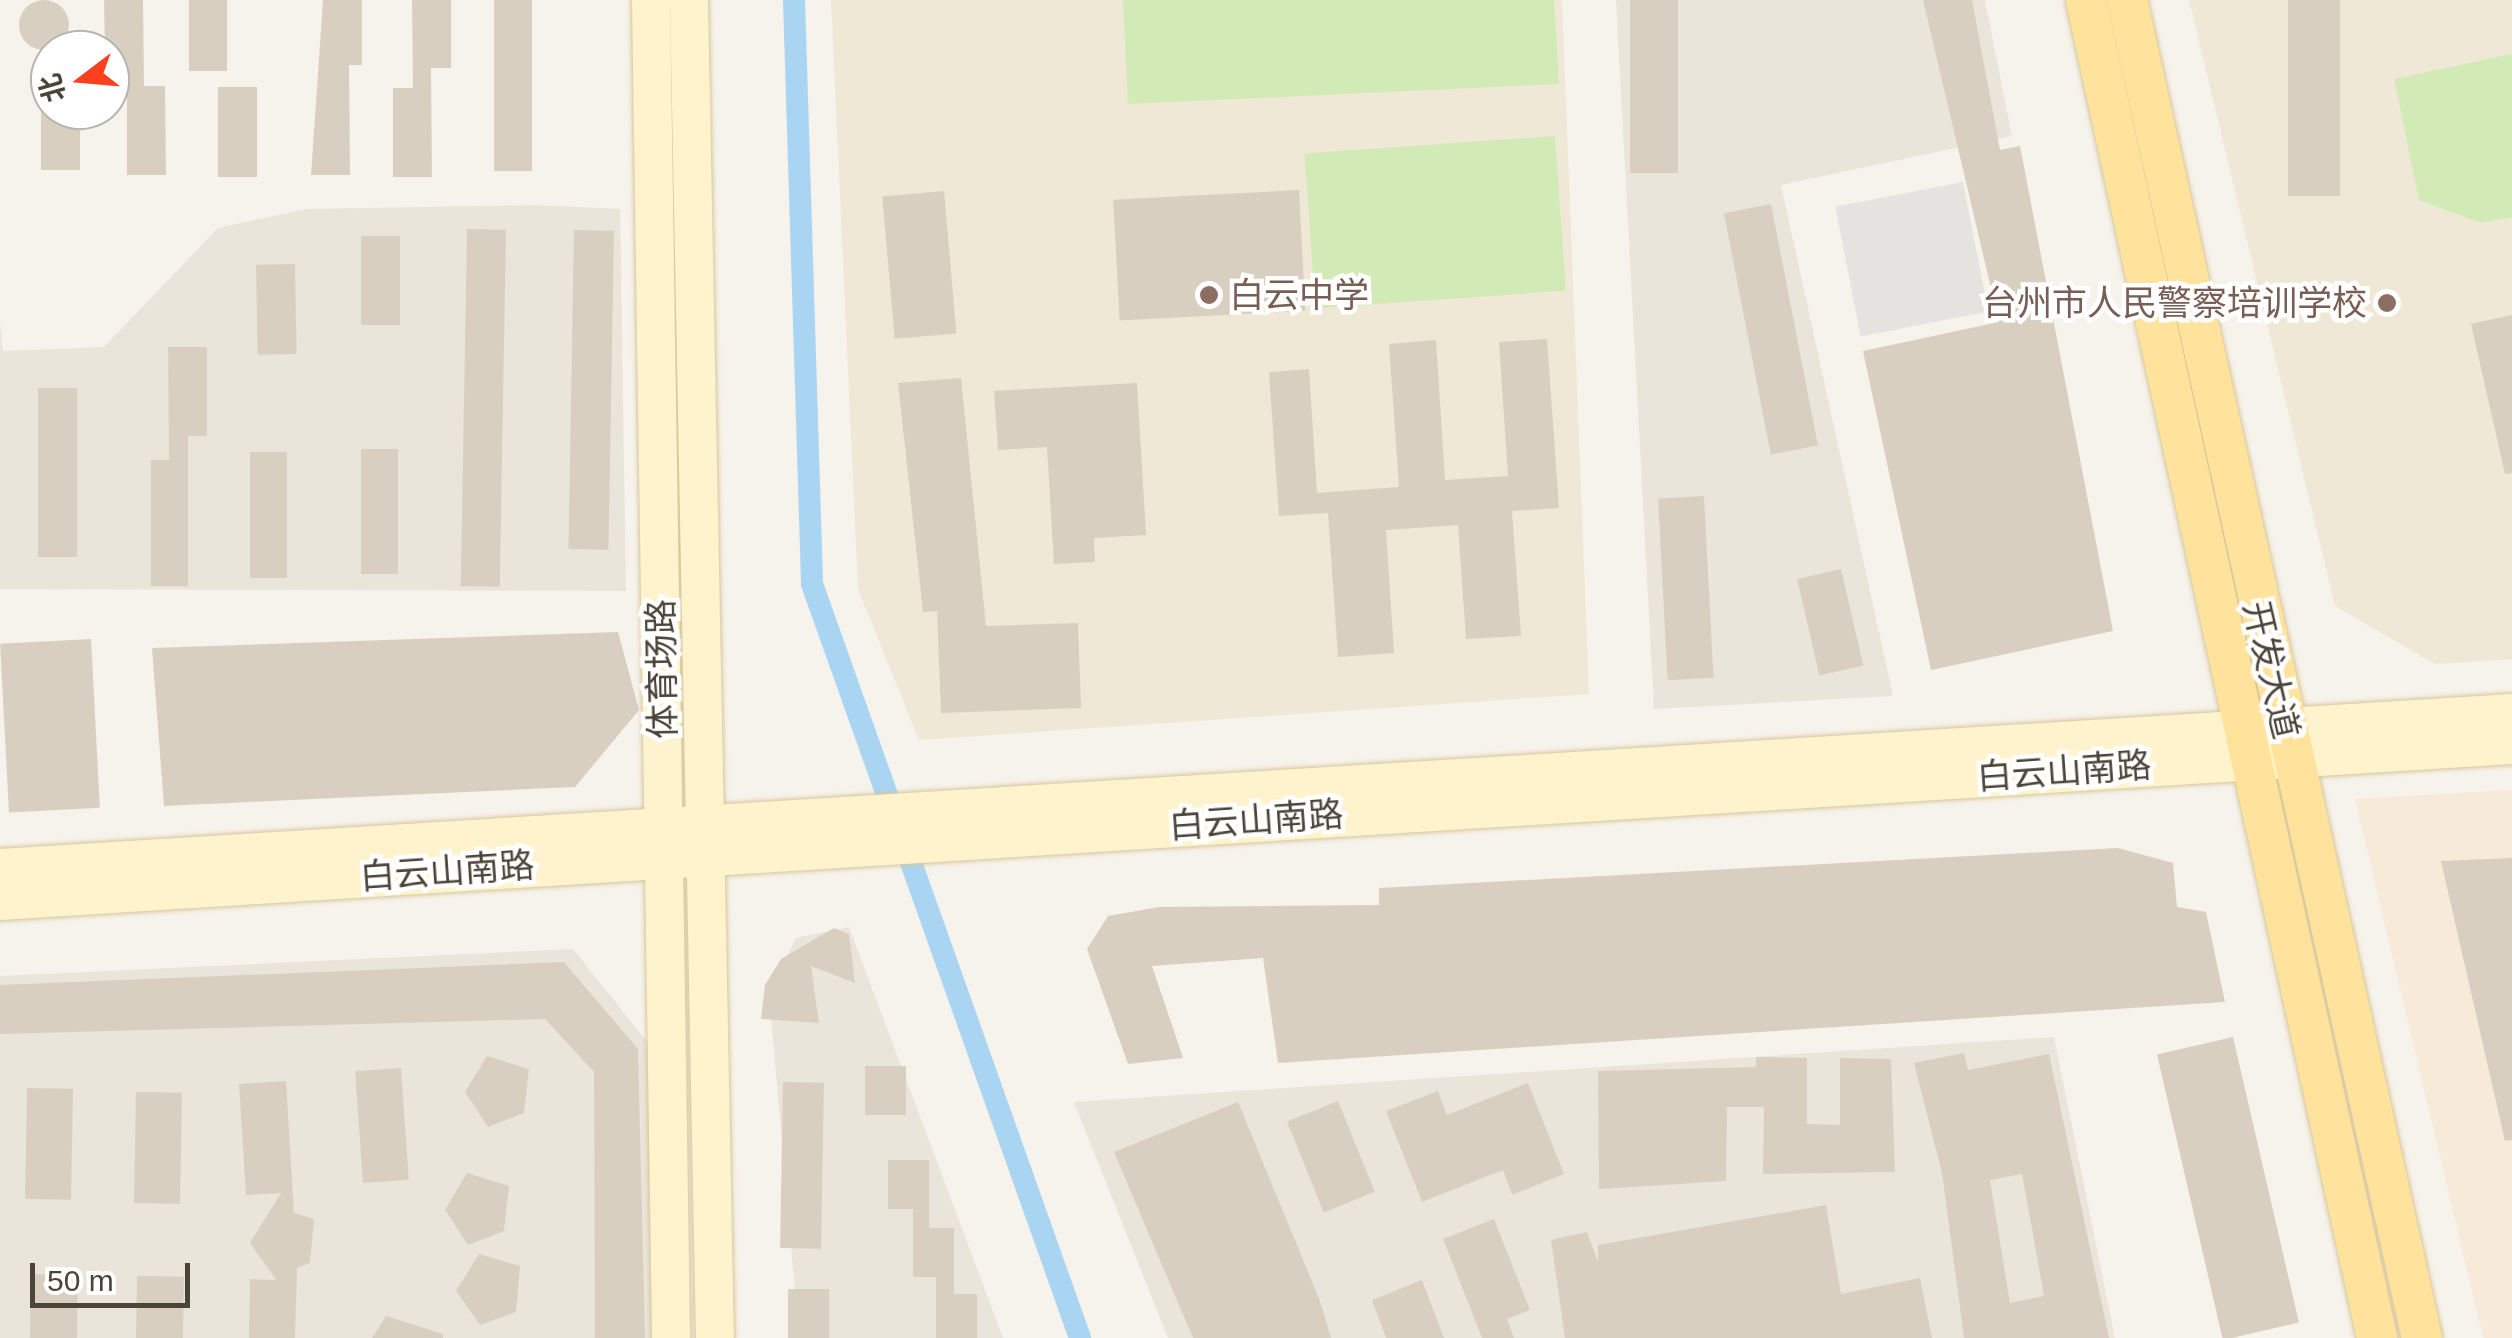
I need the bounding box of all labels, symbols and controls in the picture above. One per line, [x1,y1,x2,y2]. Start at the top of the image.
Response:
north arrow [30,30,130,130]
text: 北 [34,70,71,106]
place label: 白云中学 [1229,274,1369,316]
place label: 台州市人民警察培训学校 [1982,282,2367,324]
marker: 白云中学 [1198,284,1220,306]
marker: 台州市人民警察培训学校 [2376,292,2398,314]
street label: 开发大道 [2235,597,2307,743]
street label: 体育场路 [640,599,684,739]
street label: 白云山南路 [1975,744,2153,798]
street label: 白云山南路 [1167,793,1345,847]
street label: 白云山南路 [358,844,536,898]
scale bar [35,1243,195,1305]
text: 50 m [47,1264,114,1297]

